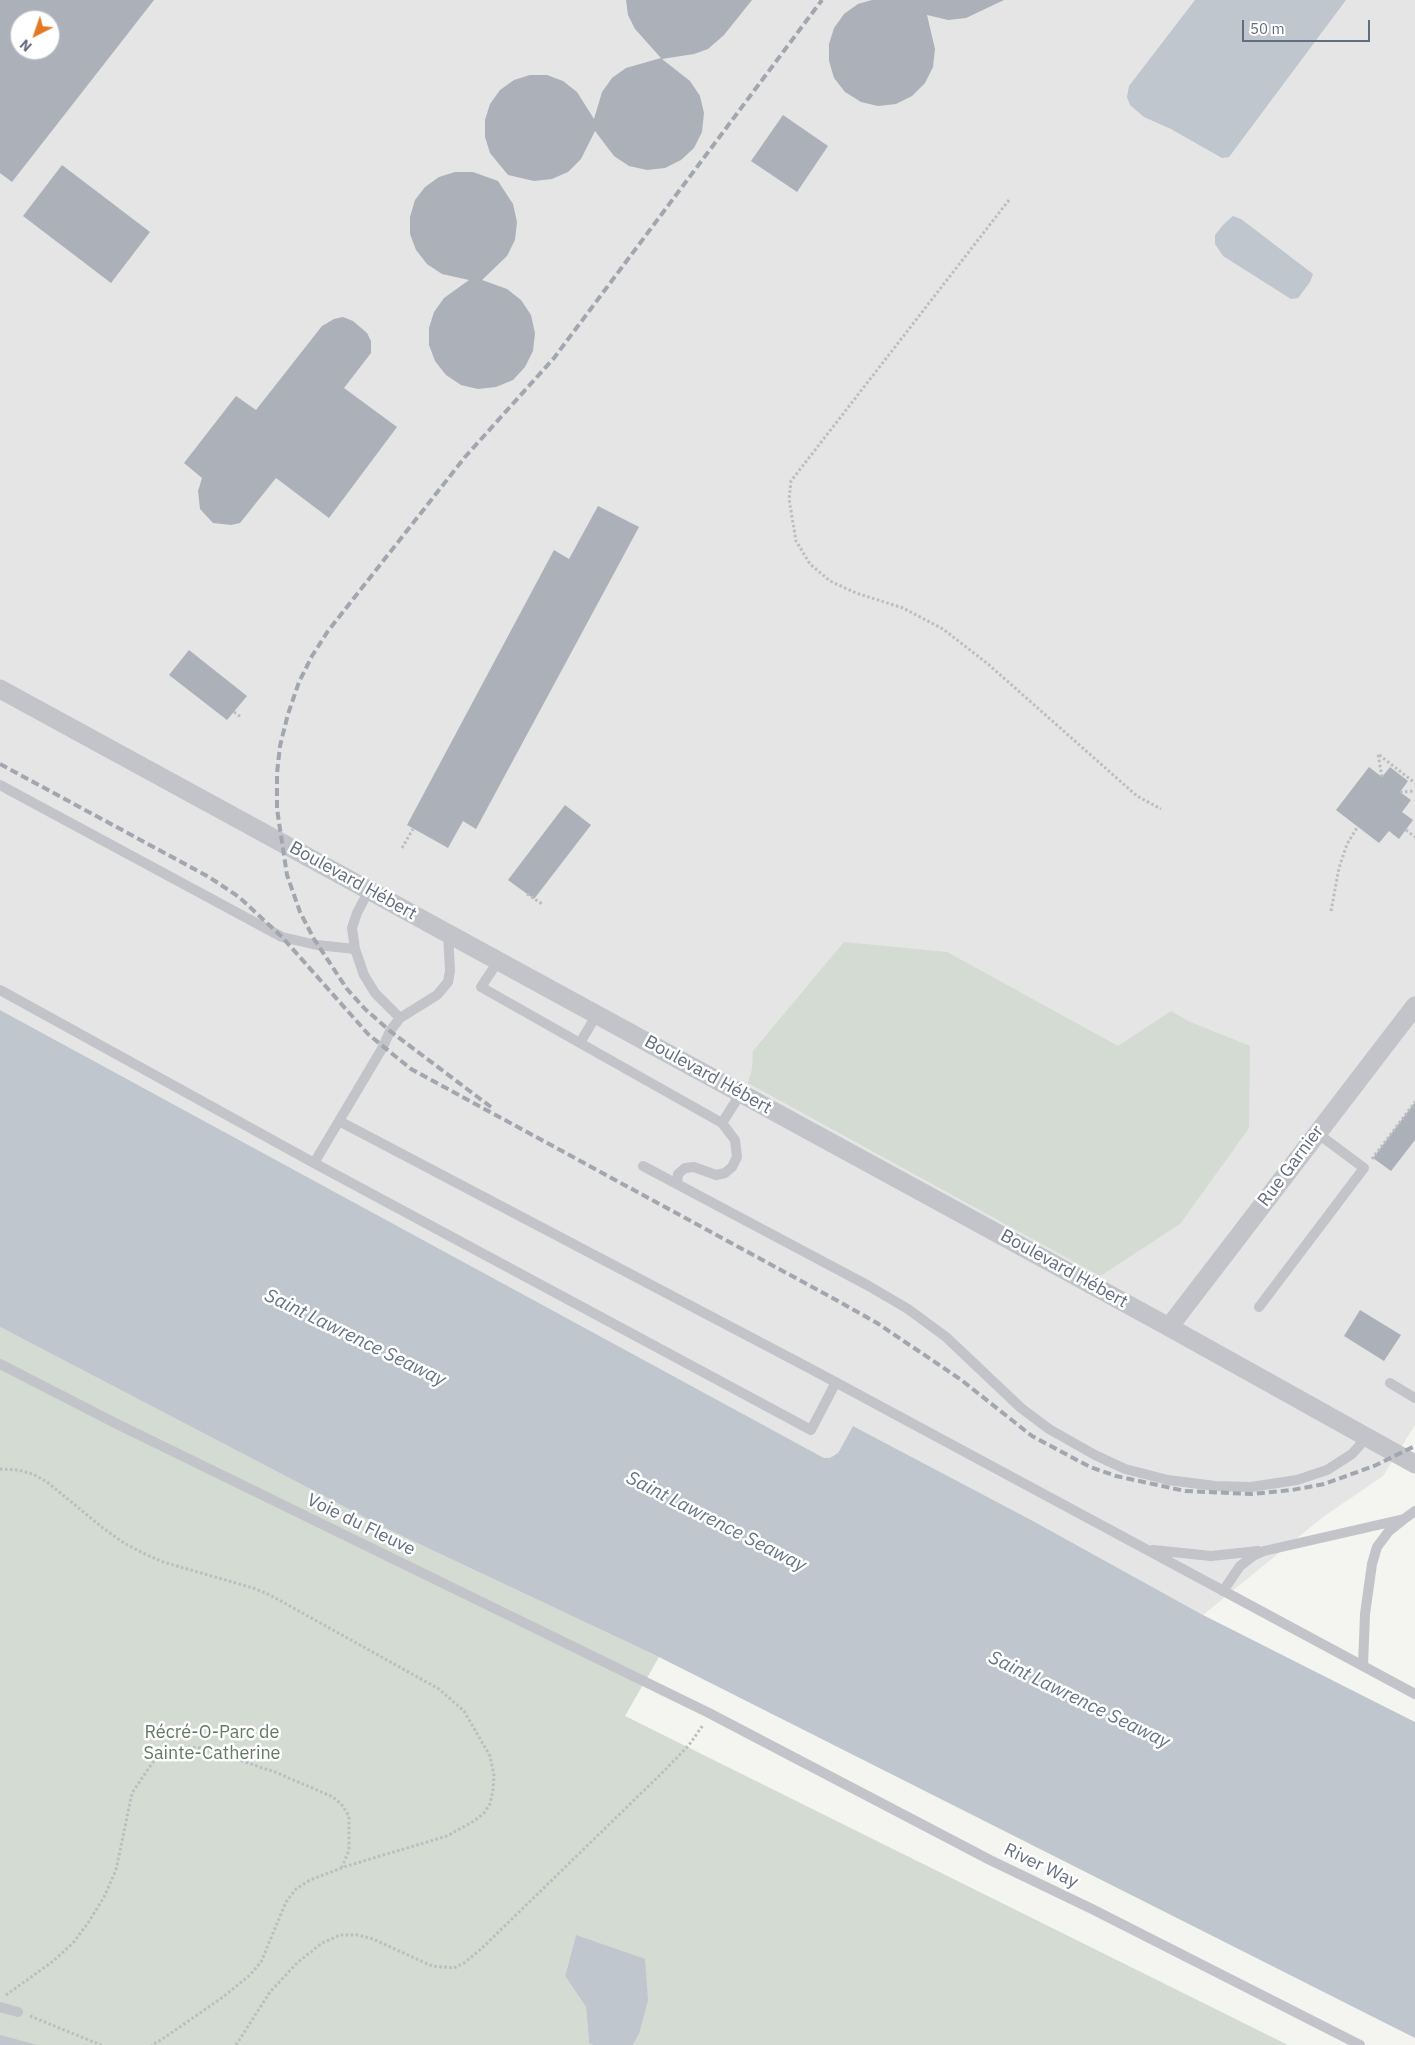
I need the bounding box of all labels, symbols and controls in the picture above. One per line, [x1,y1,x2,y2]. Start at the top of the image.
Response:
north arrow [10,10,60,60]
scale bar [1245,10,1372,42]
text: 50 m [1250,19,1285,38]
text: N [16,35,36,56]
street label: Boulevard Hébert [286,837,420,925]
street label: Boulevard Hébert [641,1031,775,1119]
street label: Rue Garnier [1254,1121,1328,1211]
street label: Boulevard Hébert [997,1225,1131,1313]
water label: Saint Lawrence Seaway [261,1284,449,1392]
water label: Saint Lawrence Seaway [622,1467,810,1577]
street label: Voie du Fleuve [303,1489,419,1561]
water label: Saint Lawrence Seaway [985,1646,1173,1754]
park label: Récré-O-Parc de Sainte-Catherine [144,1722,280,1765]
street label: River Way [1000,1839,1082,1893]

